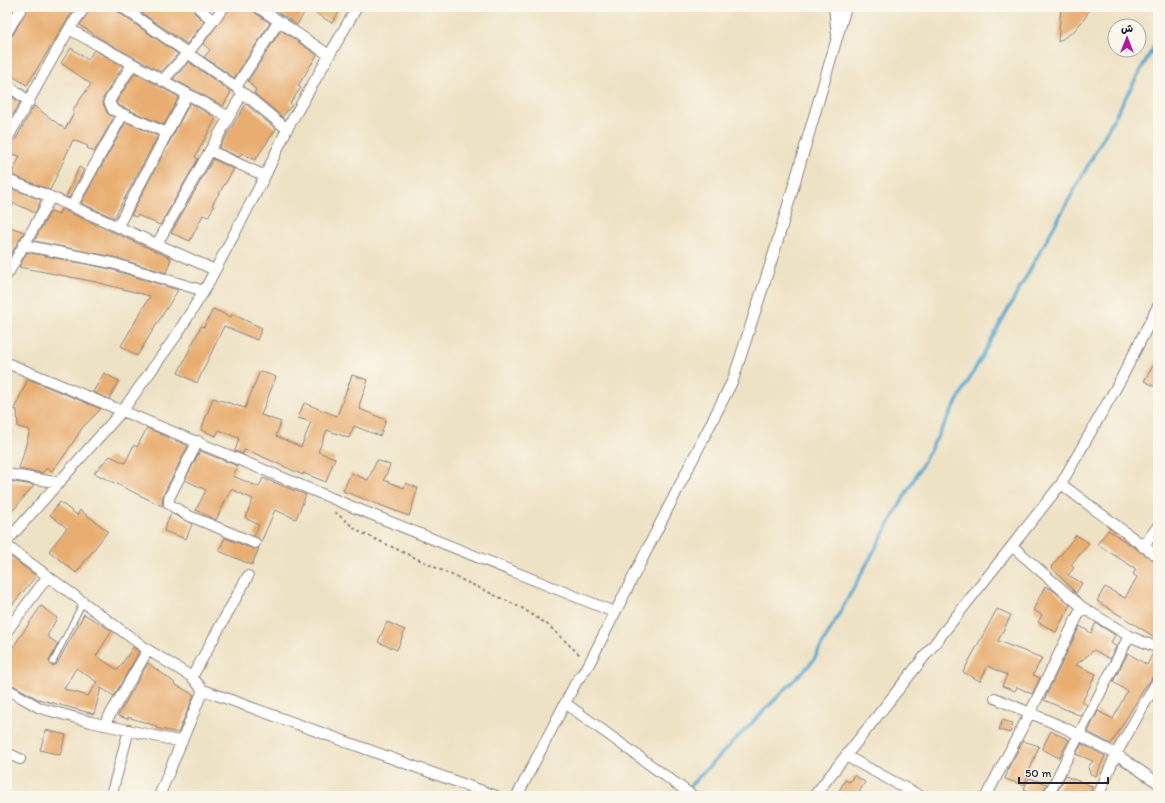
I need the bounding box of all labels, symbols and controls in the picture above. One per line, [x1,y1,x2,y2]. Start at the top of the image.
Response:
north arrow [1107,18,1147,58]
text: ش [1121,22,1133,35]
scale bar [1019,759,1108,785]
text: 50 m [1025,766,1051,780]

